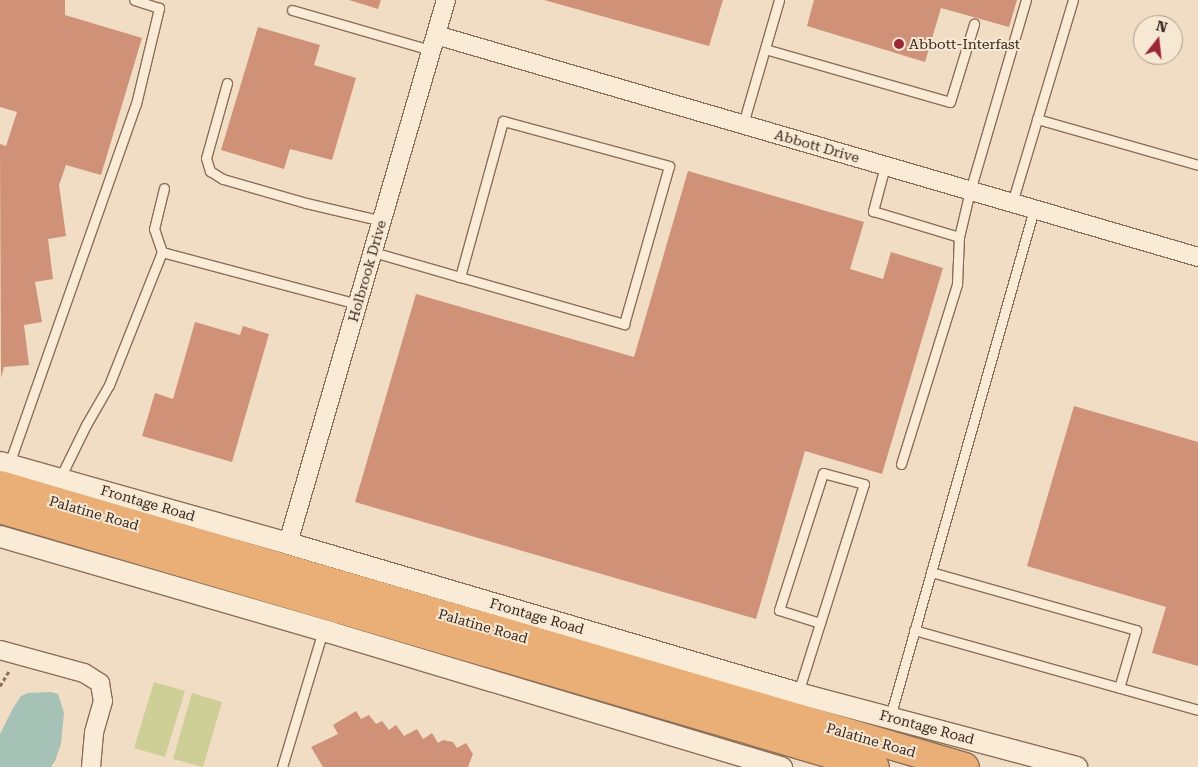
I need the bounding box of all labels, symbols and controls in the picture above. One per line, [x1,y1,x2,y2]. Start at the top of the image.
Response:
north arrow [1133,15,1183,65]
text: N [1154,17,1169,36]
place label: Abbott-Interfast [909,36,1020,52]
marker: Abbott-Interfast [893,38,905,50]
street label: Abbott Drive [773,126,861,166]
street label: Holbrook Drive [344,218,390,324]
street label: Frontage Road [99,481,197,525]
street label: Palatine Road [47,492,141,534]
street label: Frontage Road [488,594,586,638]
street label: Palatine Road [436,605,530,647]
street label: Frontage Road [878,706,976,748]
street label: Palatine Road [824,719,918,761]

